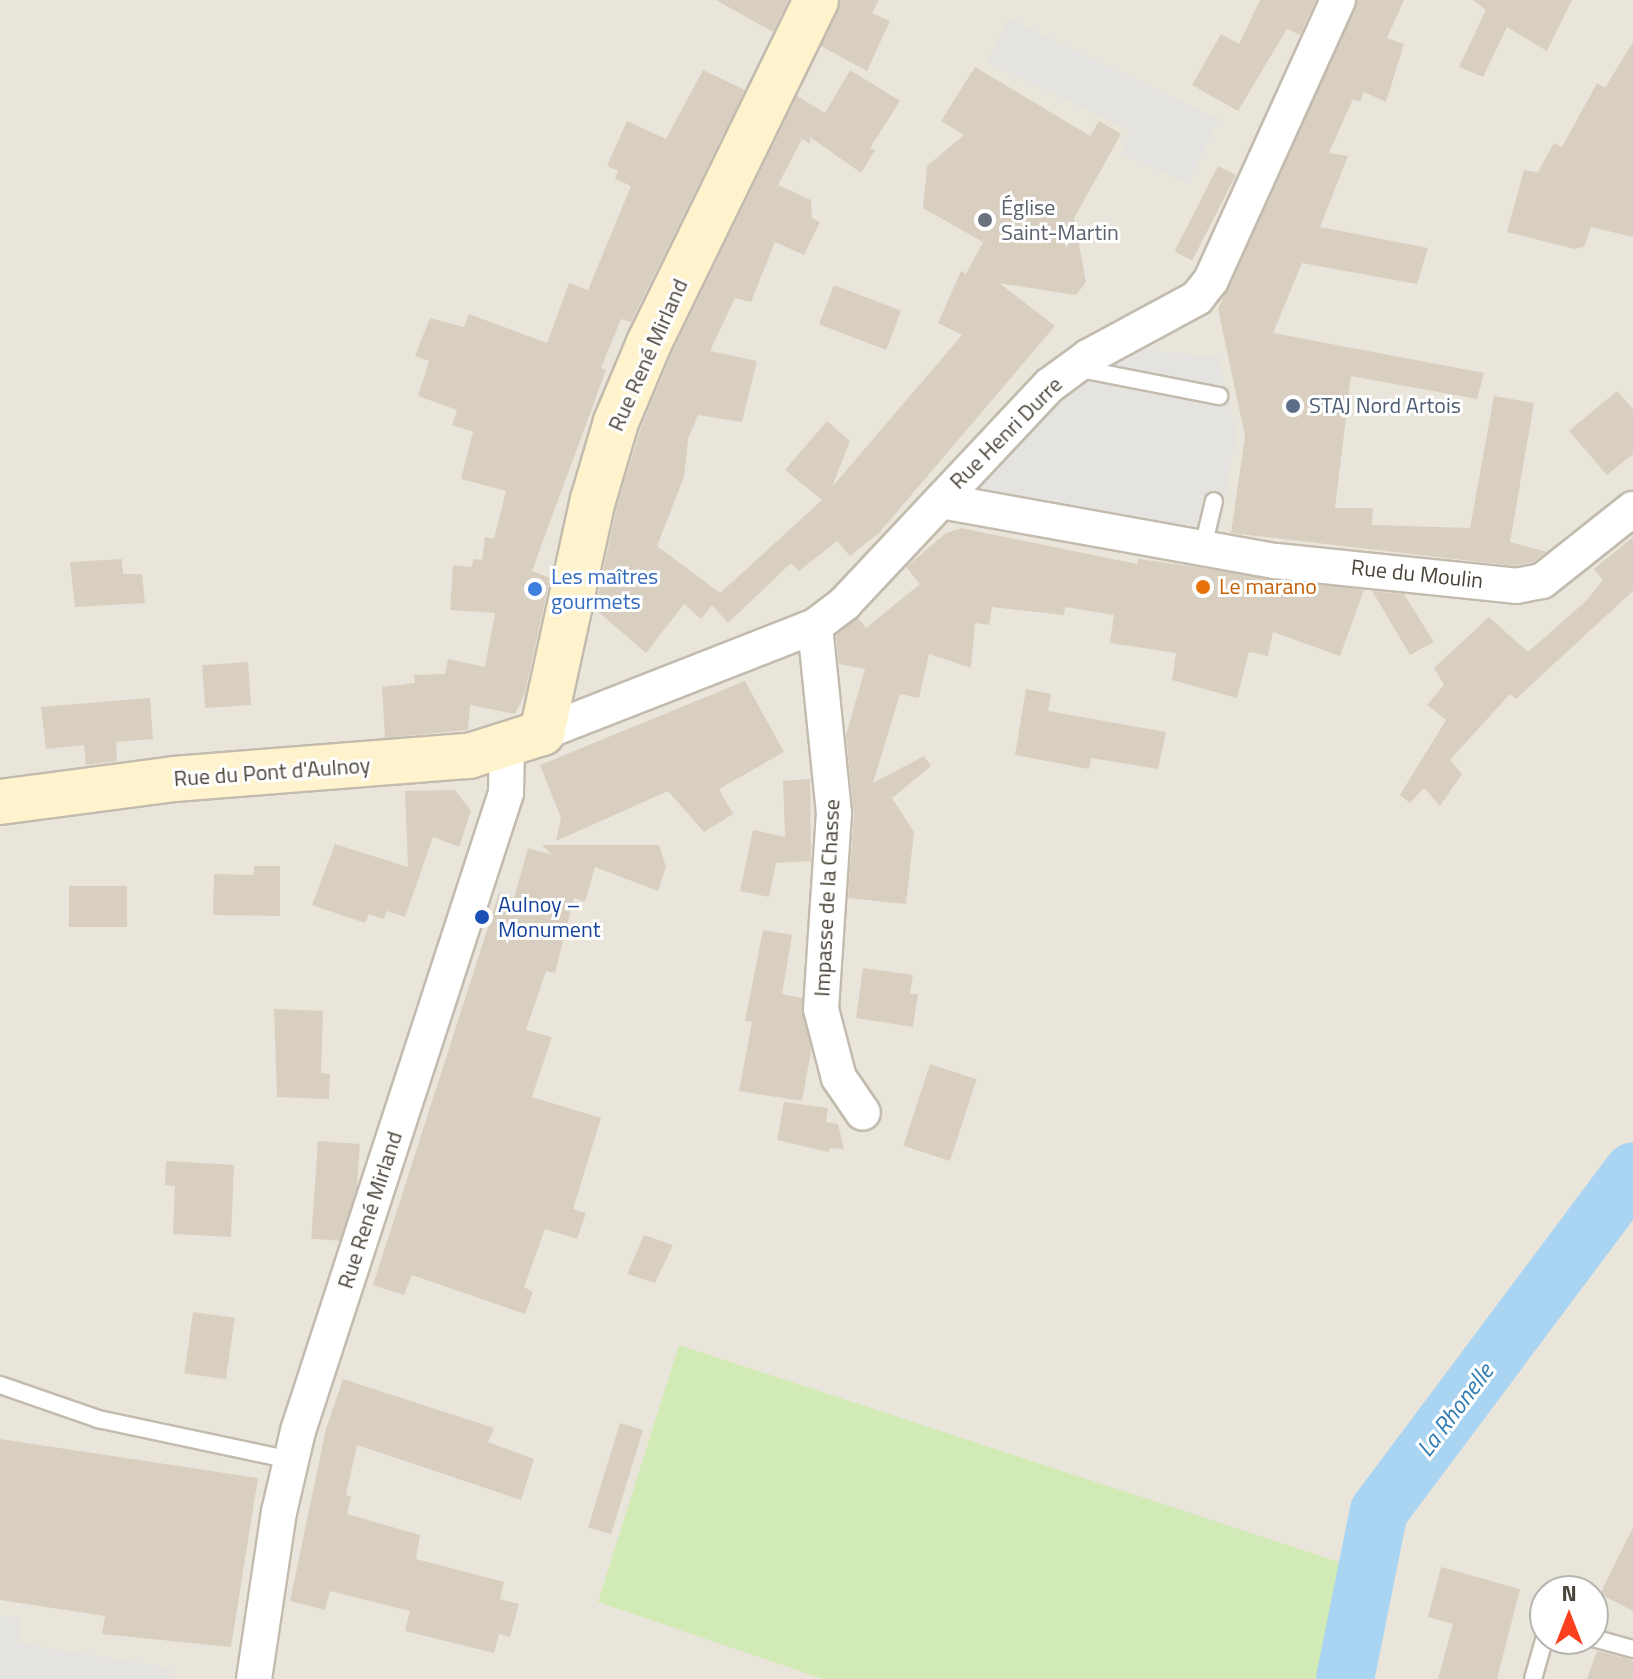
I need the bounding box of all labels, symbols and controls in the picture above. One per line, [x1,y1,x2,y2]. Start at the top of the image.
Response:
place label: Église Saint-Martin [1001,194,1119,246]
marker: Église Saint-Martin [976,211,994,229]
street label: Rue René Mirland [603,275,693,435]
street label: Rue Henri Durre [944,371,1068,495]
place label: STAJ Nord Artois [1309,393,1461,419]
marker: STAJ Nord Artois [1284,397,1302,415]
street label: Rue du Moulin [1350,554,1484,594]
place label: Les maîtres gourmets [551,563,658,614]
place label: Le marano [1219,574,1317,600]
marker: Le marano [1194,578,1212,596]
marker: Les maîtres gourmets [526,580,544,598]
street label: Rue du Pont d'Aulnoy [173,752,371,792]
street label: Impasse de la Chasse [809,799,845,997]
place label: Aulnoy – Monument [498,891,600,942]
marker: Aulnoy – Monument [473,908,491,926]
street label: Rue René Mirland [332,1128,408,1292]
water label: La Rhonelle [1411,1358,1499,1462]
north arrow [1529,1575,1609,1655]
text: N [1561,1576,1577,1610]

